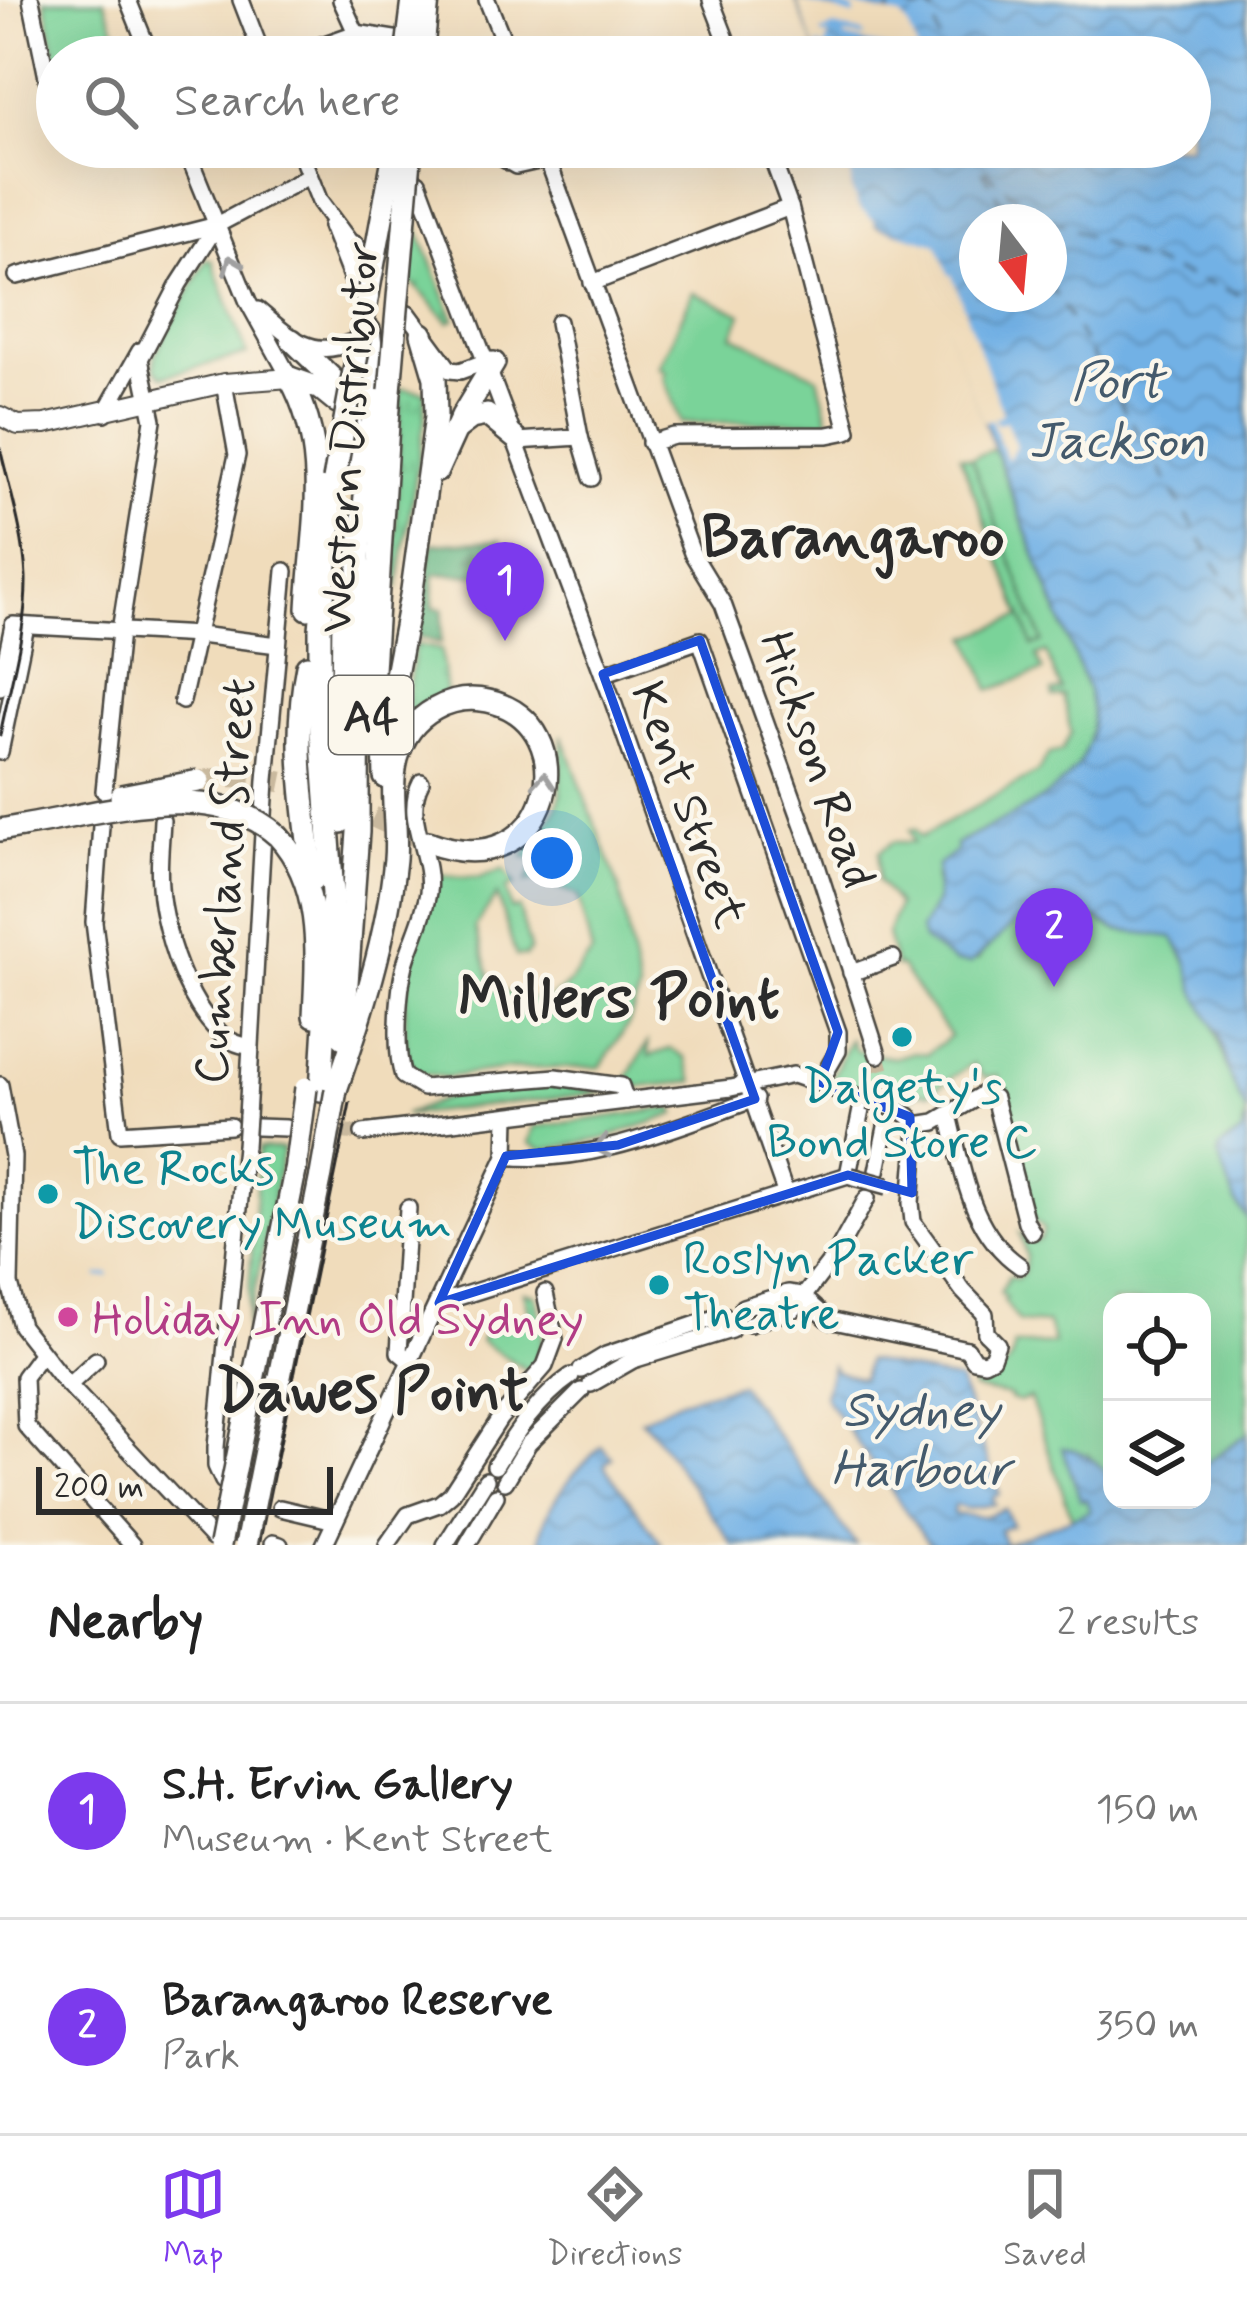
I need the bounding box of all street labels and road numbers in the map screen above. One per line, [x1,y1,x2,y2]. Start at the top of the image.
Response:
street label: Western Distributor [305,239,396,636]
street label: Hickson Road [742,624,889,897]
street label: Kent Street [614,674,761,937]
street label: Cumberland Street [181,676,272,1086]
road number: A4 [329,676,413,754]

